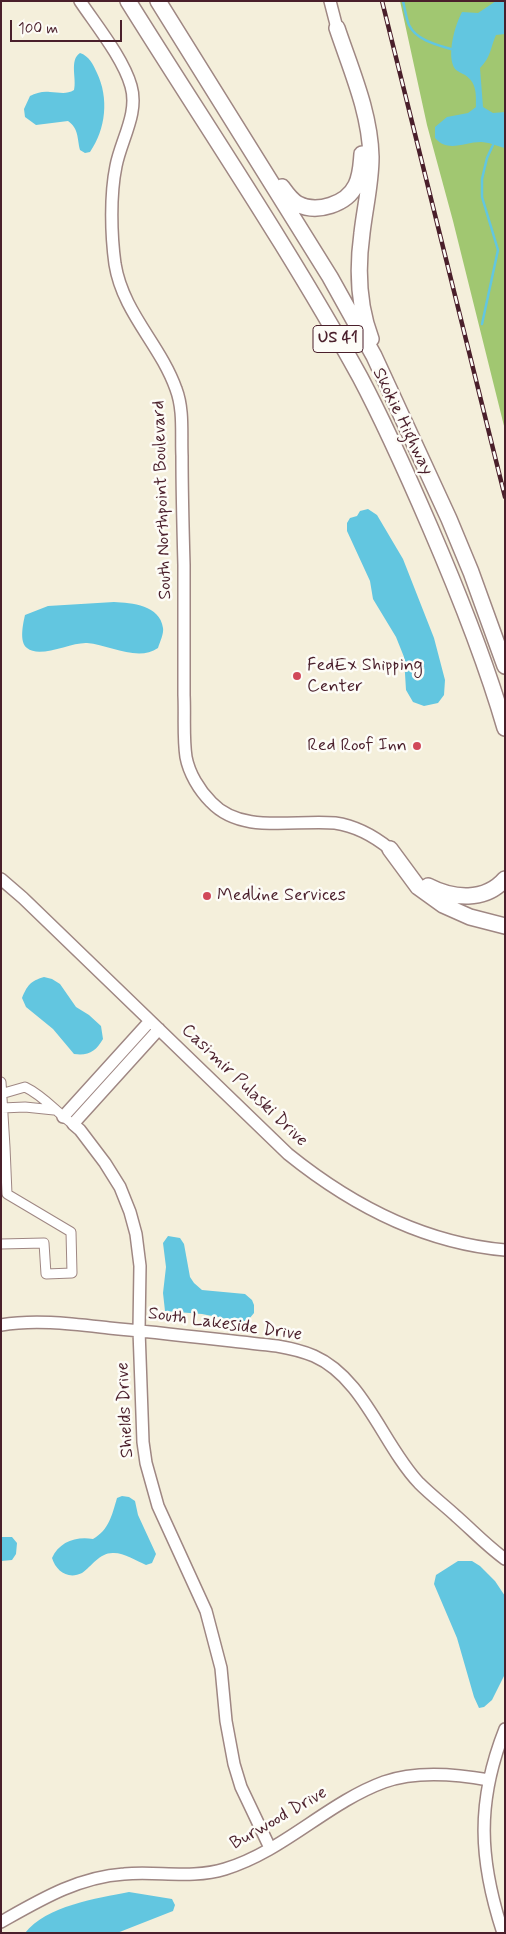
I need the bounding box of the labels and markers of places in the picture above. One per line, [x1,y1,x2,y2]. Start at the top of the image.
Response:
place label: FedEx Shipping Center [307,655,423,698]
marker: FedEx Shipping Center [291,670,303,682]
place label: Red Roof Inn [307,735,407,757]
marker: Red Roof Inn [411,740,423,752]
place label: Medline Services [217,885,346,907]
marker: Medline Services [201,890,213,902]

